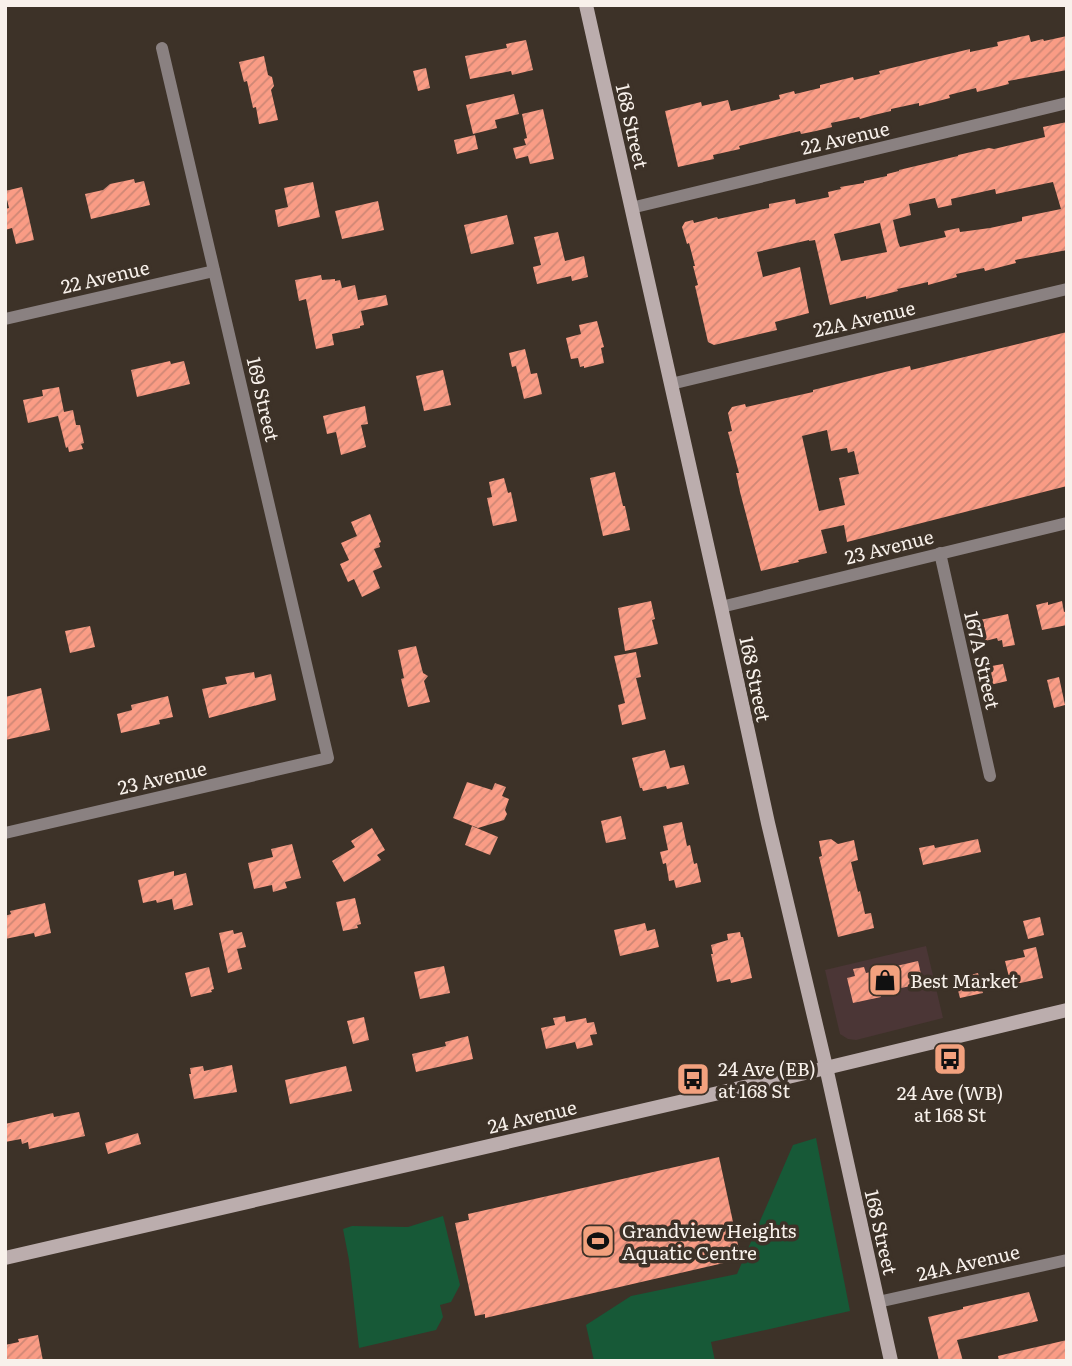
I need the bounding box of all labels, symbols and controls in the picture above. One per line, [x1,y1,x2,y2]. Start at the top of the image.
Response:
street label: 168 Street [610,81,656,172]
street label: 22 Avenue [798,113,892,161]
street label: 22 Avenue [58,252,152,300]
street label: 22A Avenue [810,293,918,343]
street label: 169 Street [241,354,287,444]
street label: 23 Avenue [842,521,936,571]
street label: 167A Street [958,608,1008,712]
street label: 168 Street [733,634,779,725]
street label: 23 Avenue [115,753,209,801]
shop icon: Best Market [866,961,904,999]
place label: Best Market [910,966,1018,994]
bus stop icon: 24 Ave (WB) at 168 St [931,1040,969,1078]
place label: 24 Ave (EB) at 168 St [718,1054,816,1104]
bus stop icon: 24 Ave (EB) at 168 St [674,1060,712,1098]
place label: 24 Ave (WB) at 168 St [897,1078,1003,1128]
street label: 24 Avenue [485,1092,579,1140]
street label: 168 Street [859,1187,905,1278]
place label: Grandview Heights Aquatic Centre [622,1216,797,1266]
sports icon: Grandview Heights Aquatic Centre [579,1222,617,1260]
street label: 24A Avenue [914,1237,1022,1287]

